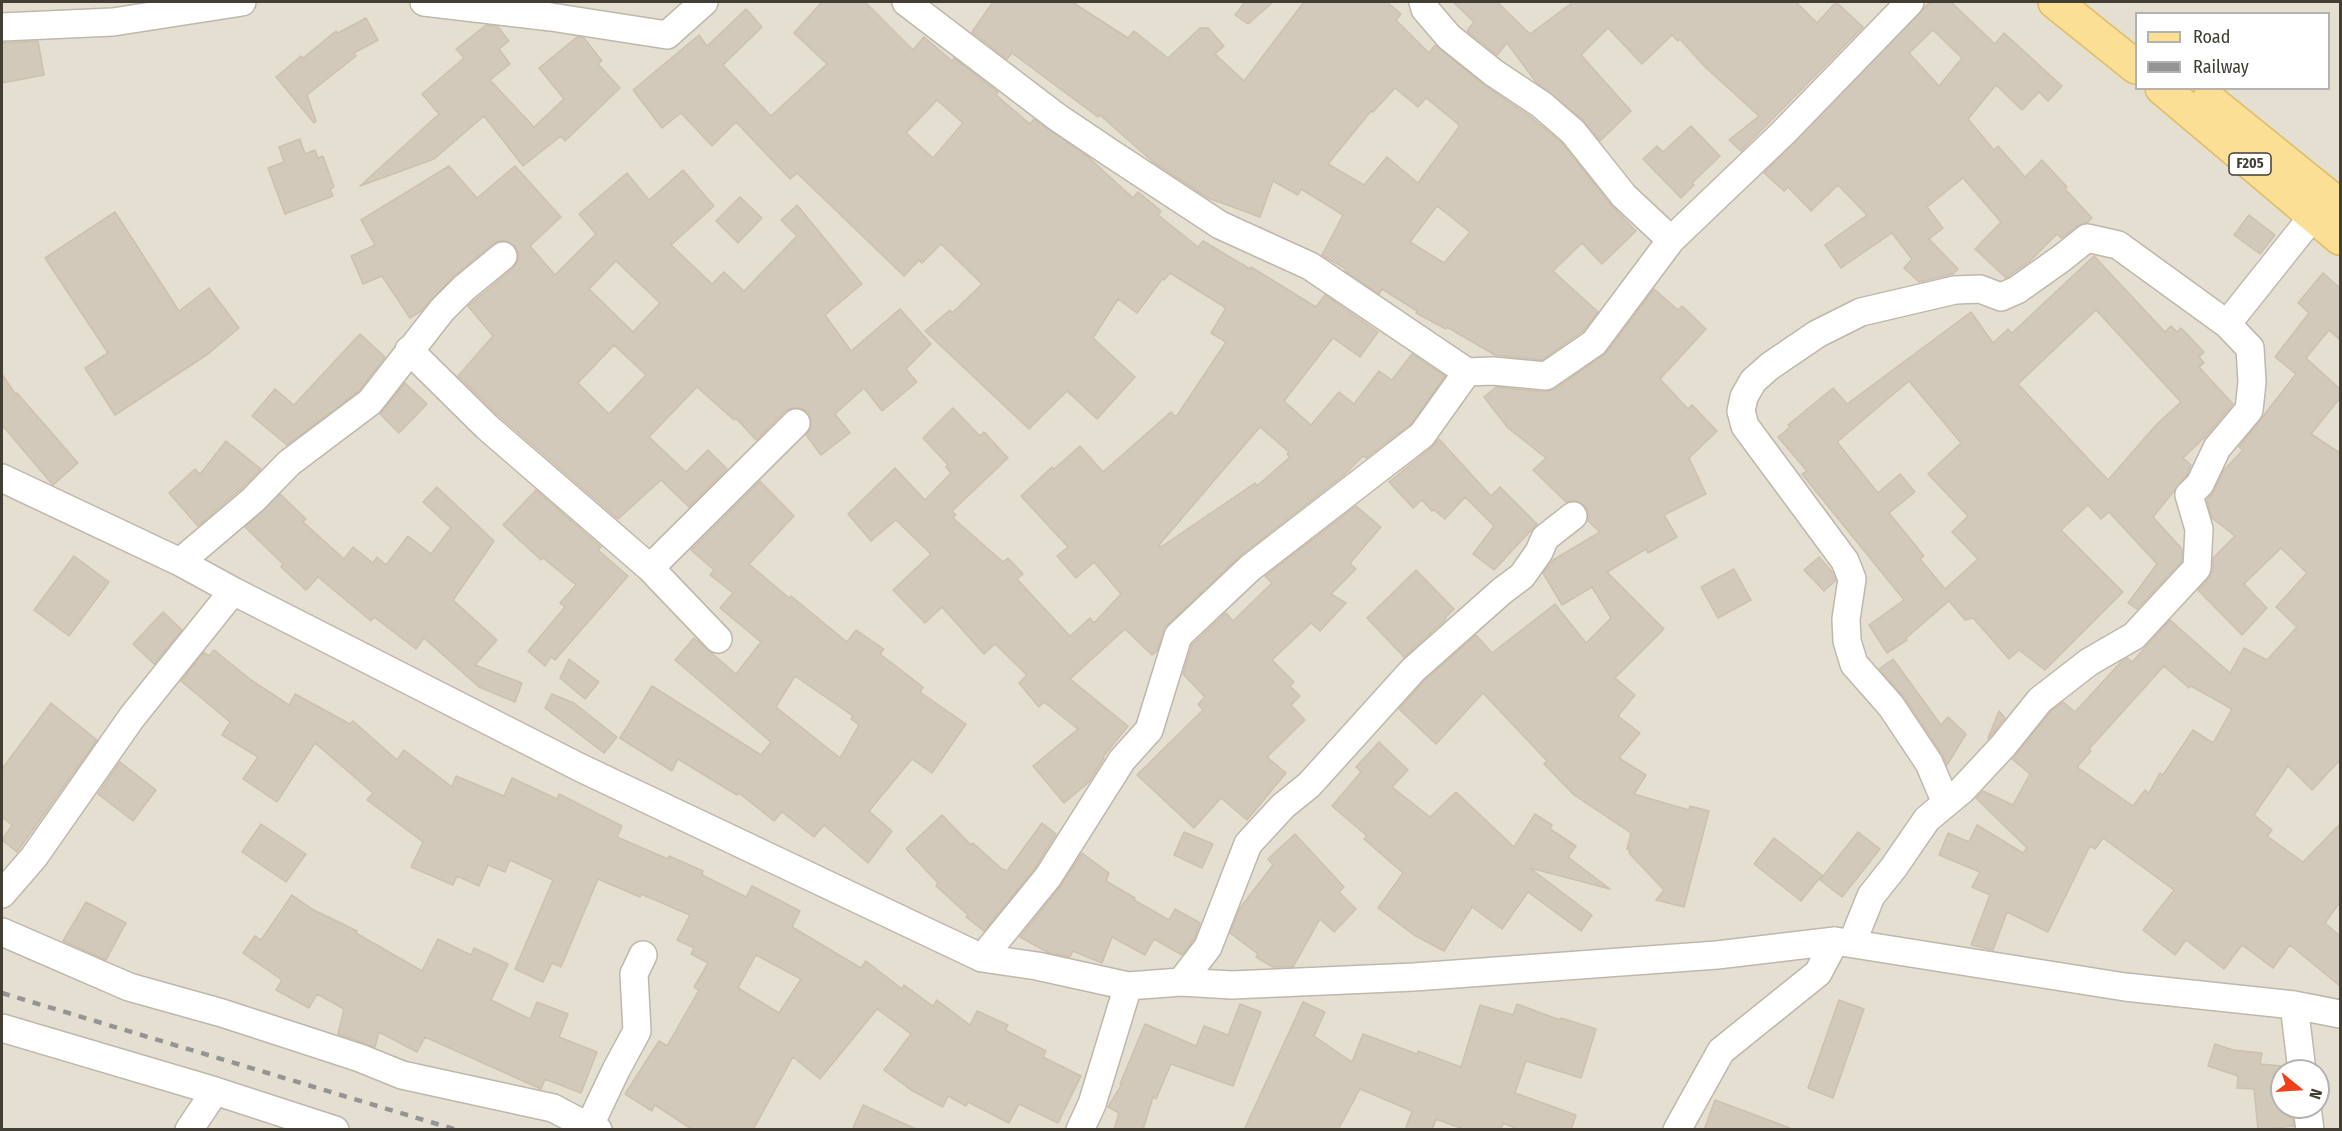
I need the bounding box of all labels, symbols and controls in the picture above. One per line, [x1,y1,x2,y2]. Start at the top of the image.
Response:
legend [2135,12,2330,90]
text: Road [2193,26,2230,48]
text: Railway [2193,56,2249,78]
road number: F205 [2229,153,2271,175]
north arrow [2270,1059,2330,1119]
text: N [2305,1087,2326,1102]

